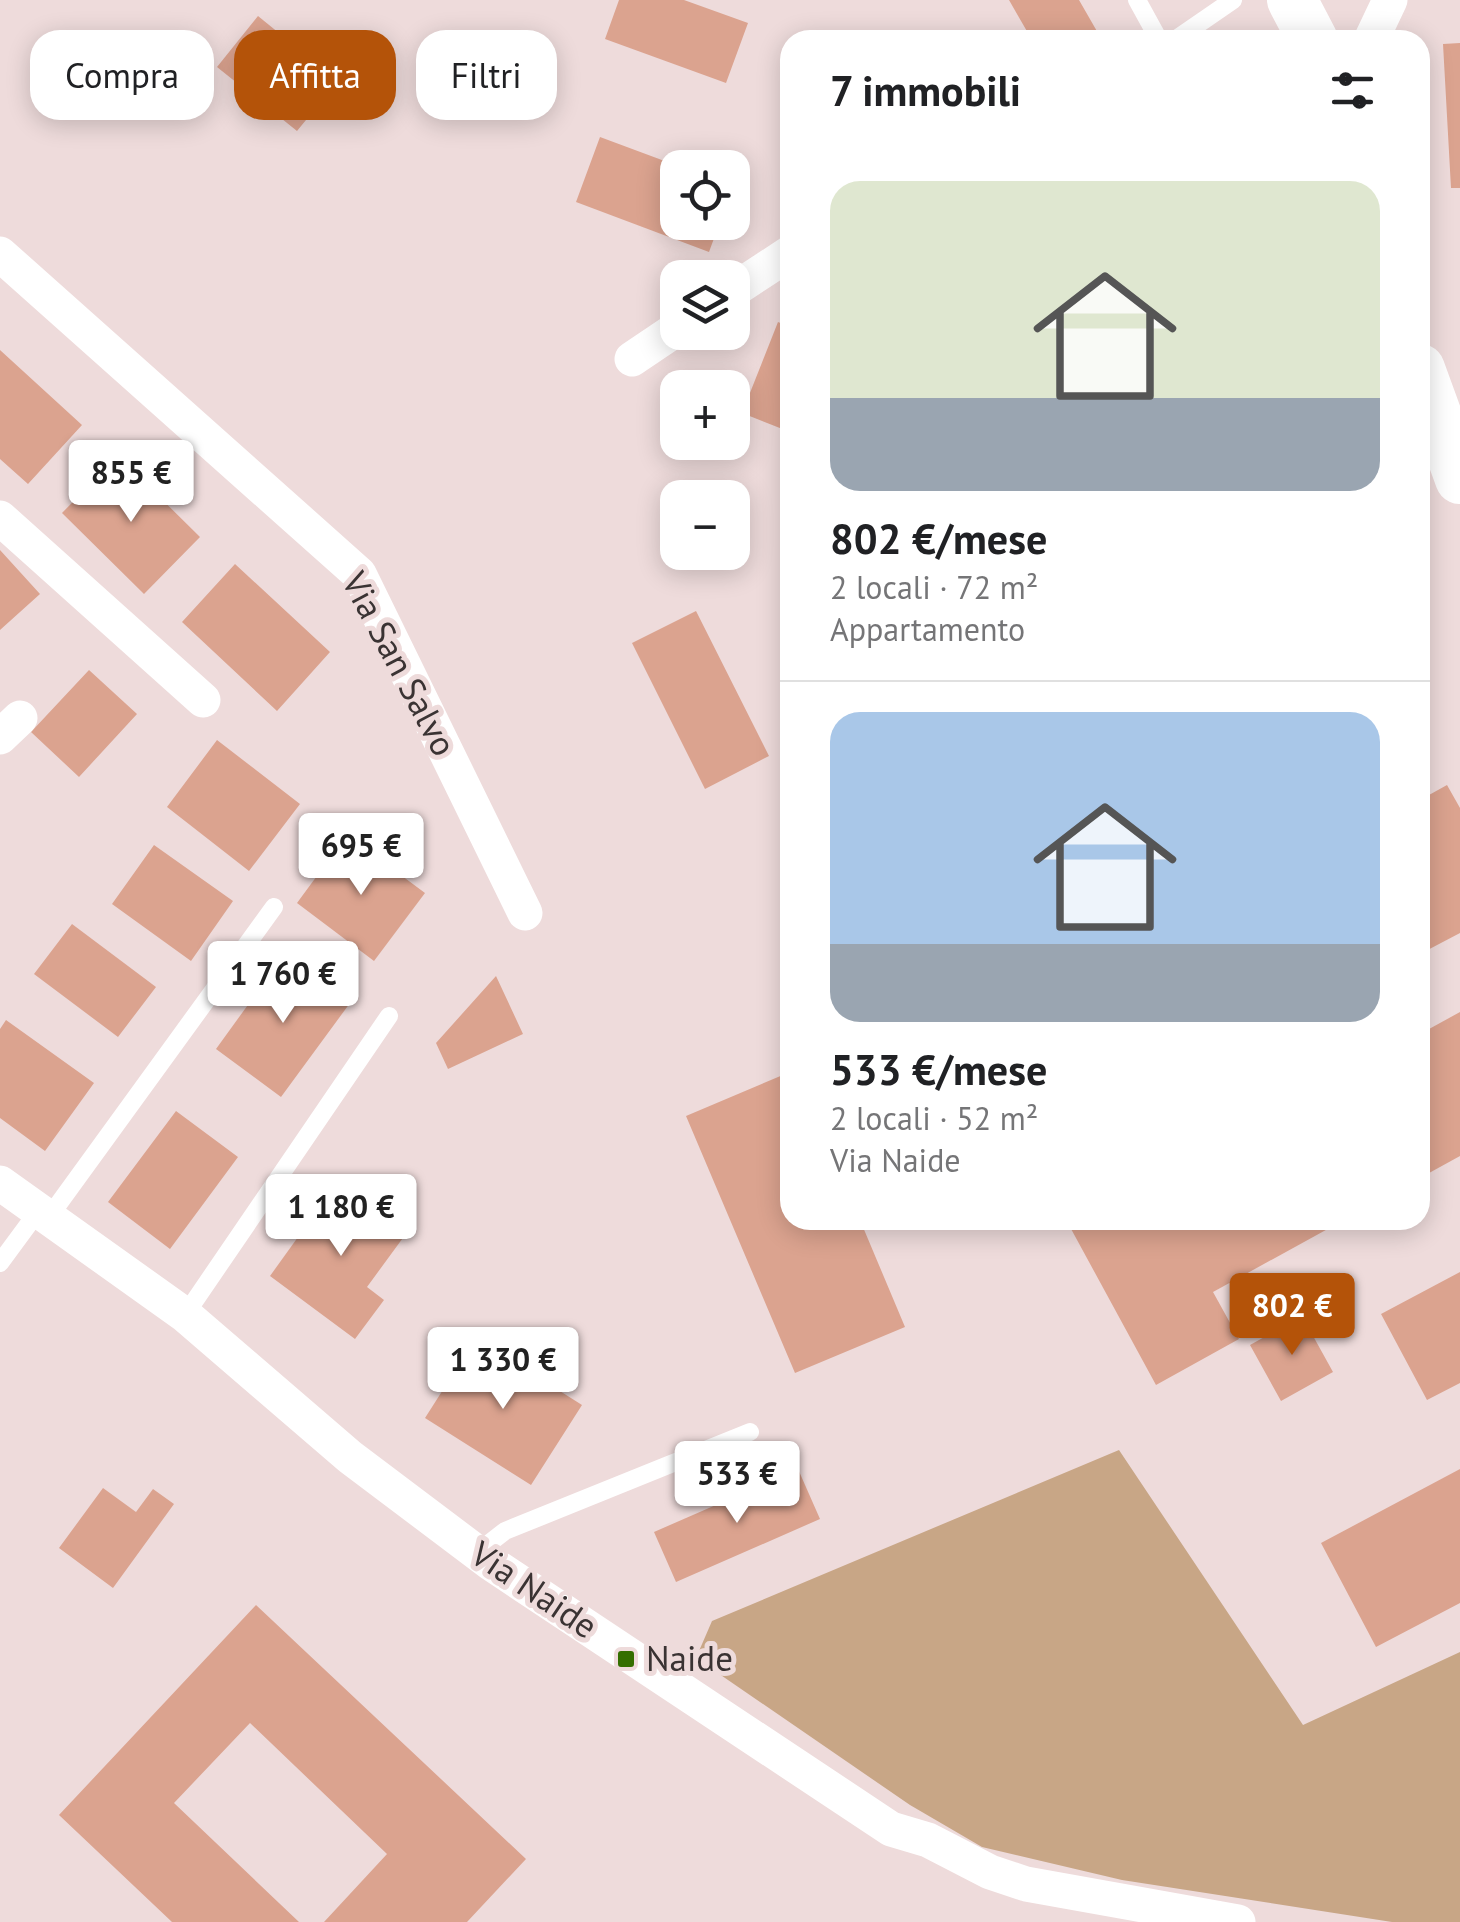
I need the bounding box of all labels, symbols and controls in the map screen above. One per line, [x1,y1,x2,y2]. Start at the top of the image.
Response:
chip: Compra [30,30,214,120]
chip: Affitta [234,30,396,120]
chip: Filtri [416,30,557,120]
text: 7 immobili [830,63,1021,118]
icon: filters [1325,63,1380,118]
map controls [660,150,750,570]
button: locate [660,150,750,240]
icon: home [1015,246,1195,426]
button: layers [660,260,750,350]
button: + [660,370,750,460]
pin: 855 € [61,440,201,525]
text: 855 € [91,451,171,493]
button: − [660,480,750,570]
text: 802 €/mese [830,511,1047,566]
street label: Via San Salvo [332,563,468,763]
text: 2 locali · 72 m² [830,566,1038,608]
text: Appartamento [830,608,1025,650]
icon: home [1015,777,1195,957]
pin: 695 € [291,813,431,898]
text: 695 € [321,824,401,866]
pin: 1 760 € [191,941,375,1026]
text: 1 760 € [230,952,336,994]
text: 533 €/mese [830,1042,1047,1097]
text: 2 locali · 52 m² [830,1097,1038,1139]
text: Via Naide [830,1139,961,1181]
pin: 1 180 € [249,1174,433,1259]
text: 1 180 € [288,1185,394,1227]
pin: 802 € [1222,1273,1362,1358]
text: 802 € [1252,1284,1332,1326]
pin: 1 330 € [411,1327,595,1412]
text: 1 330 € [450,1338,556,1380]
pin: 533 € [667,1441,807,1526]
text: 533 € [697,1452,777,1494]
street label: Via Naide [462,1530,607,1648]
place label: Naide [646,1635,733,1681]
marker: Naide [615,1648,637,1670]

